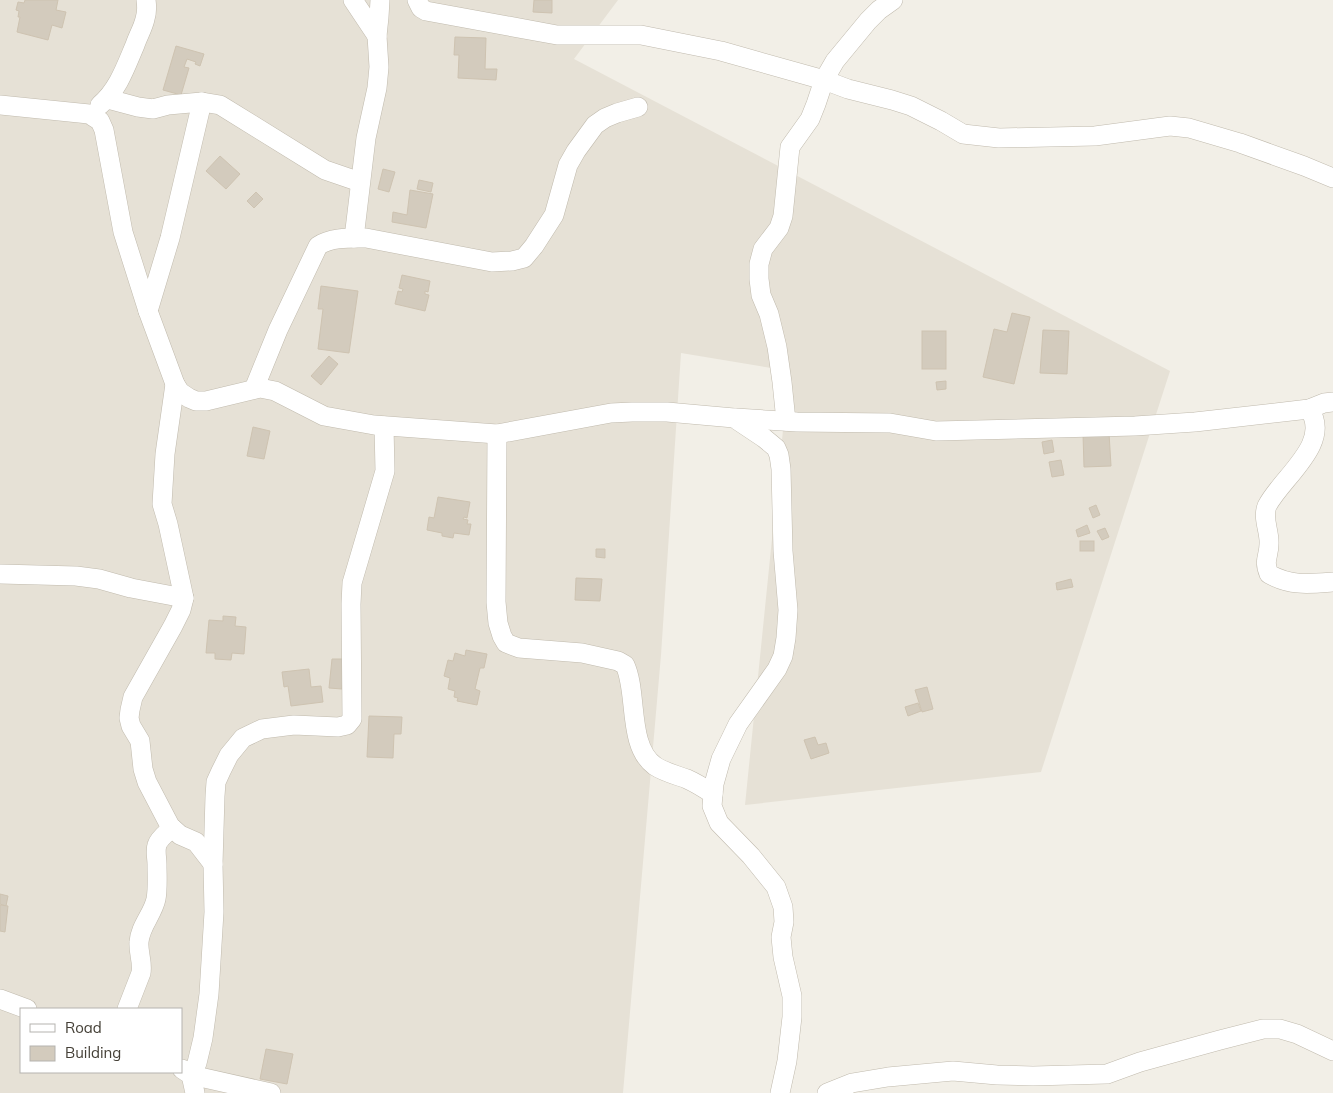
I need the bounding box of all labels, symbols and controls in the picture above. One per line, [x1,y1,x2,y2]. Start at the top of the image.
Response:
legend [20,1008,182,1073]
text: Road [65,1018,102,1037]
text: Building [65,1043,121,1062]

